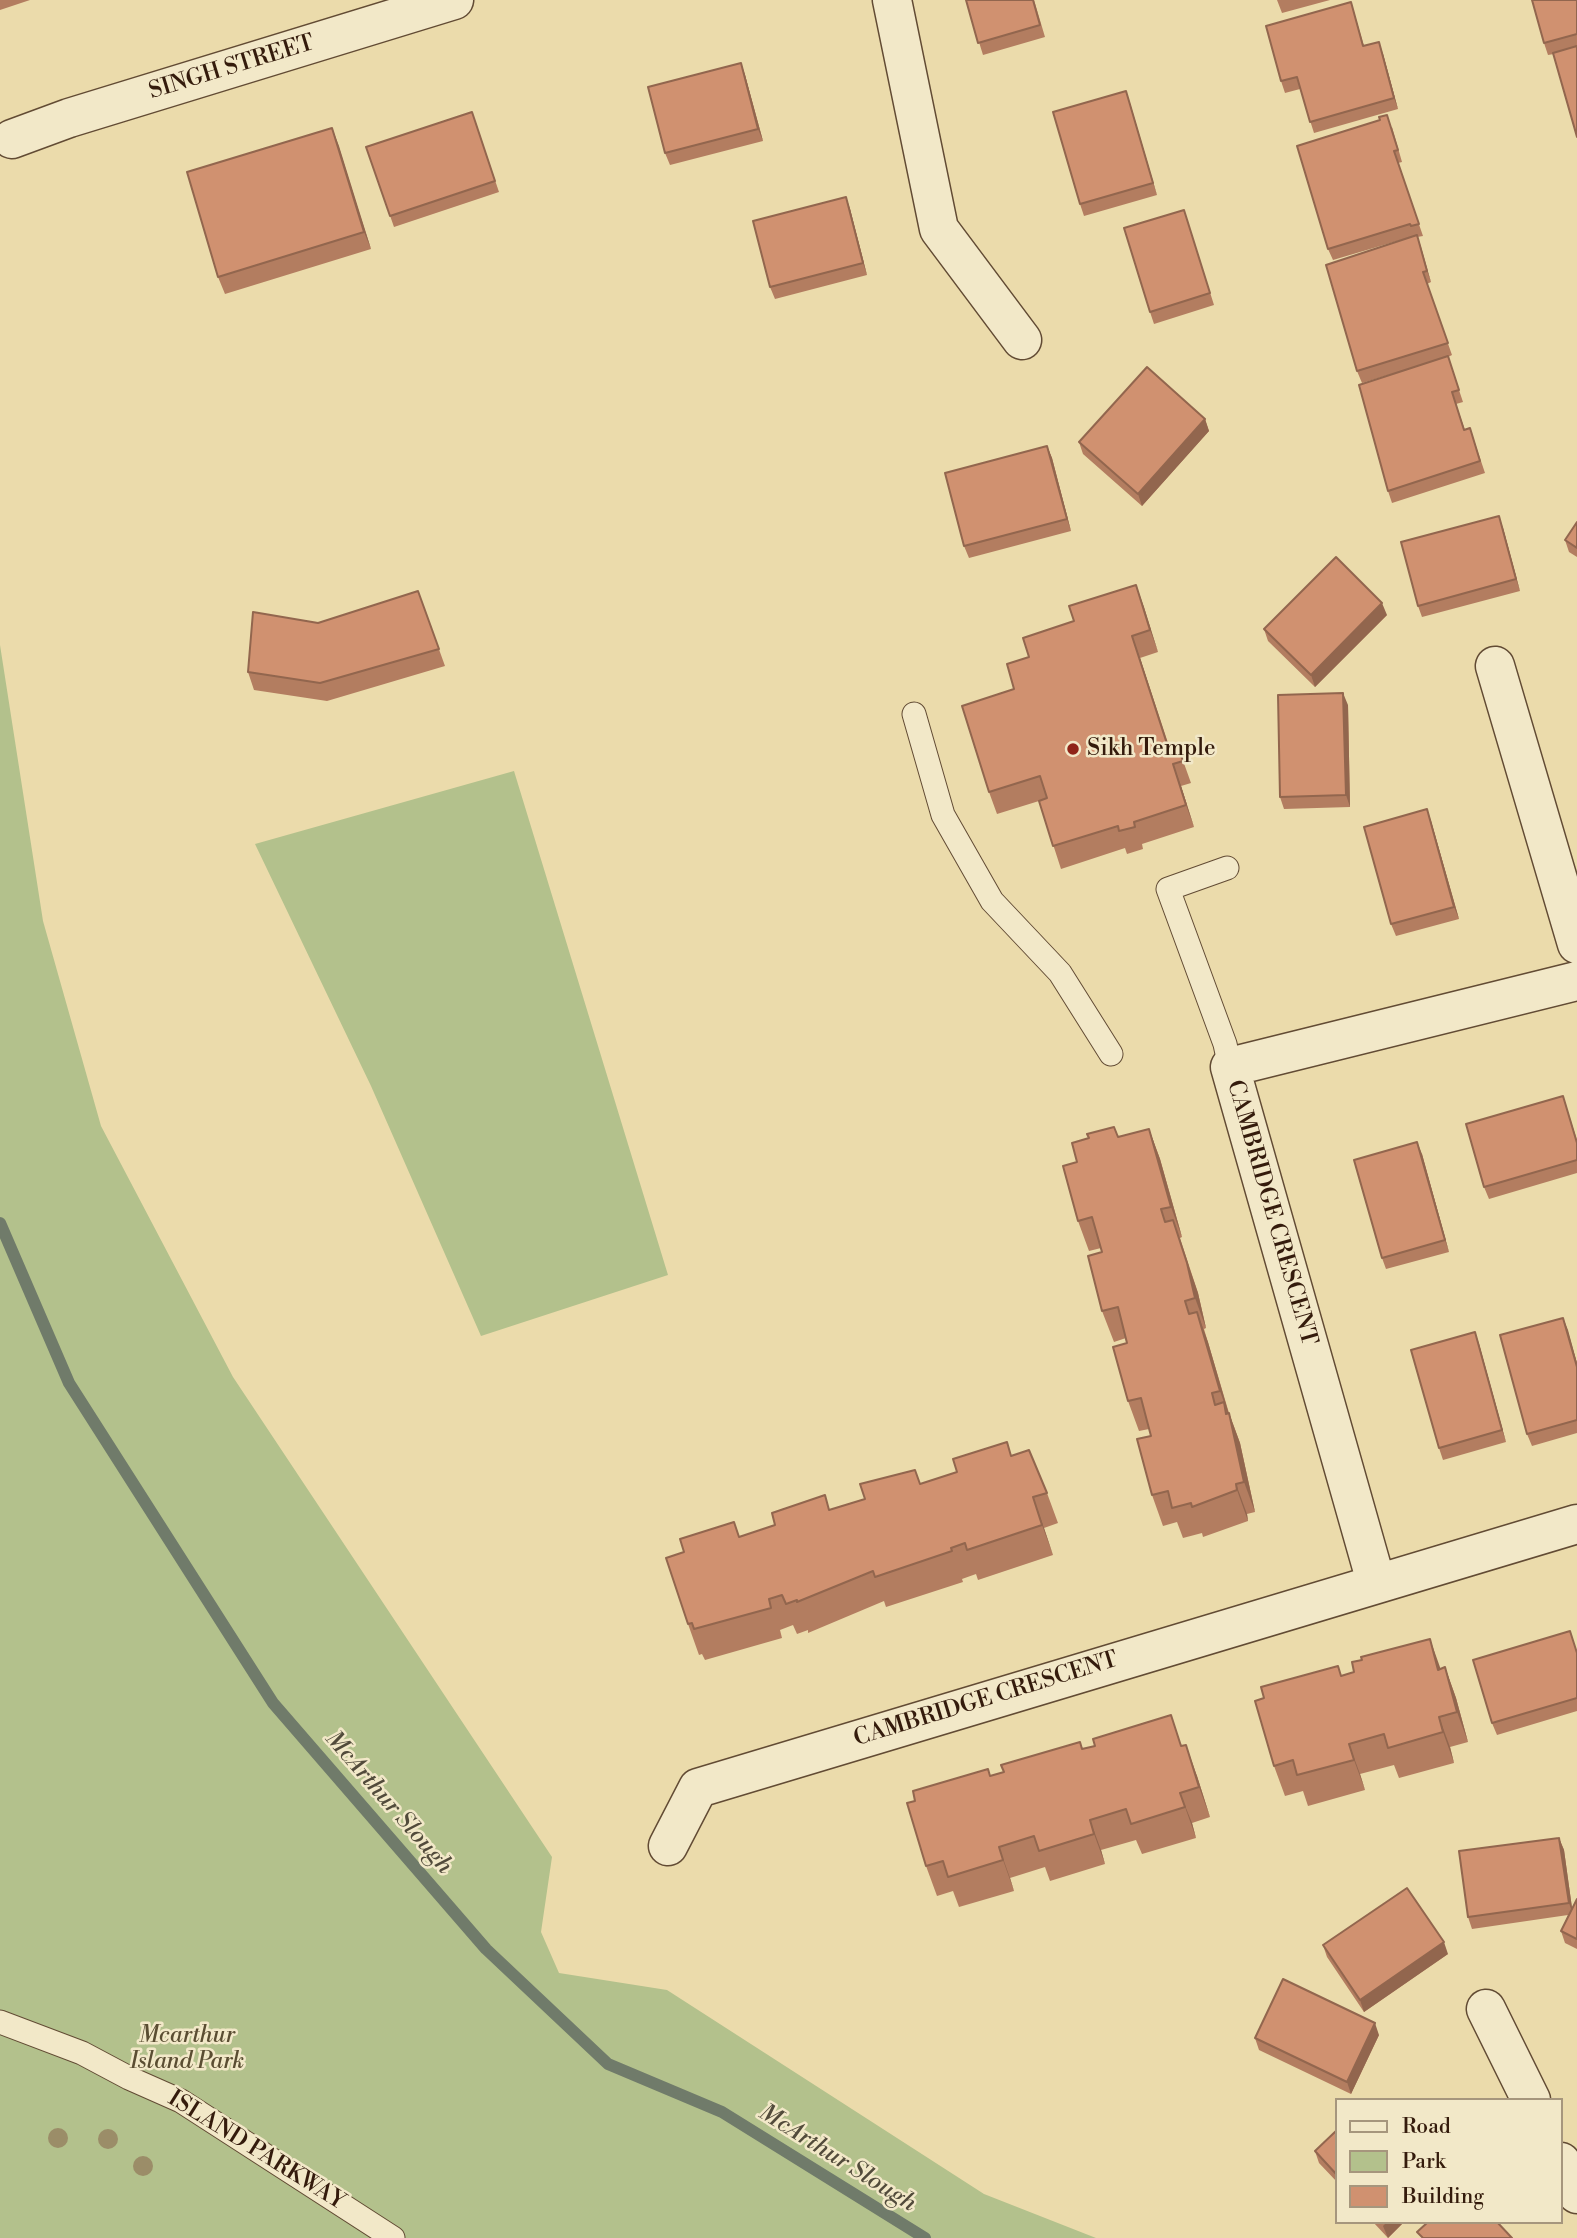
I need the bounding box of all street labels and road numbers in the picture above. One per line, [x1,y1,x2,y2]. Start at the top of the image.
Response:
street label: SINGH STREET [146,30,318,106]
street label: CAMBRIDGE CRESCENT [1220,1077,1322,1349]
street label: CAMBRIDGE CRESCENT [851,1647,1121,1753]
street label: ISLAND PARKWAY [162,2085,350,2217]

